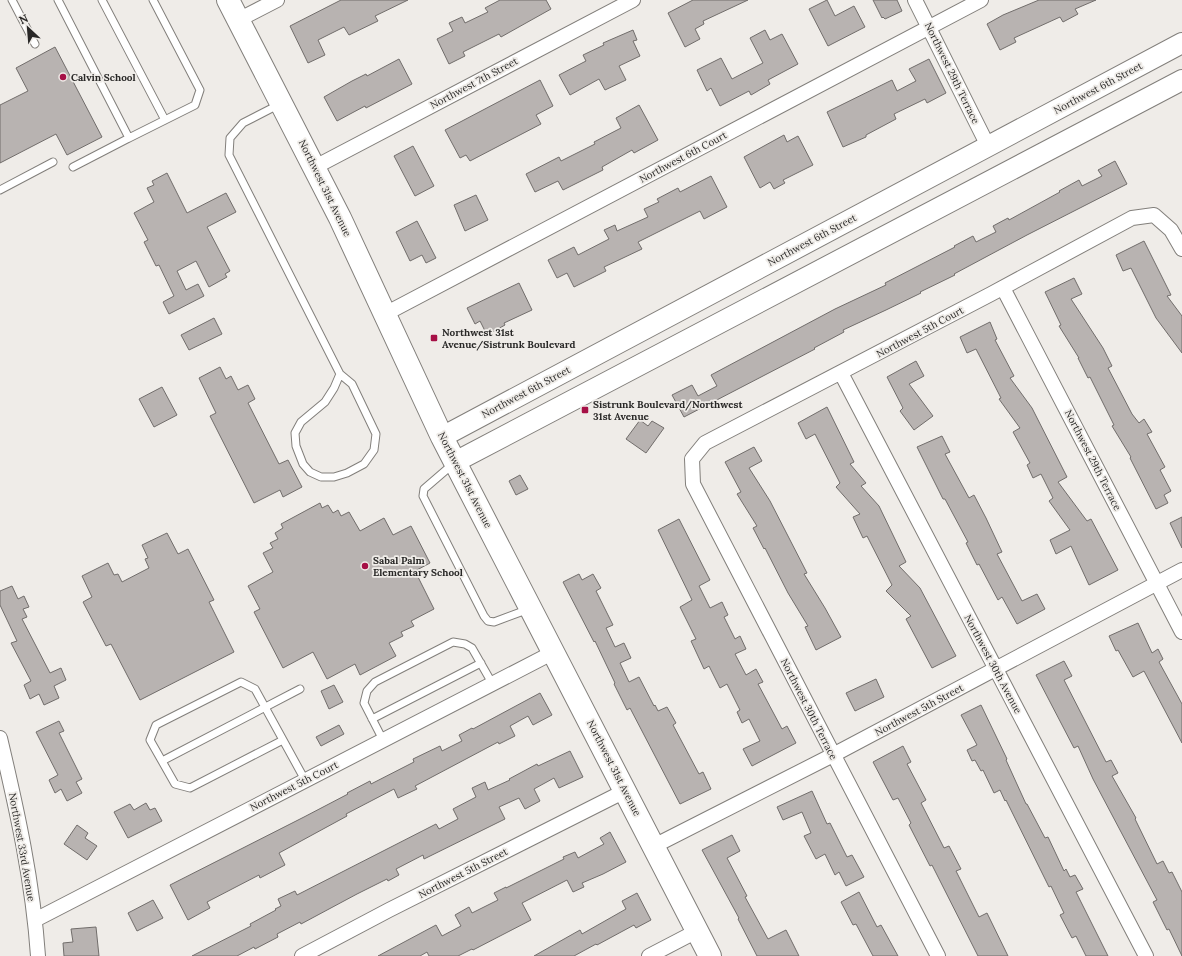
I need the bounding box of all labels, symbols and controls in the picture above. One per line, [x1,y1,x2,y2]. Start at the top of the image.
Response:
north arrow [8,8,48,48]
text: N [17,11,31,27]
street label: Northwest 29th Terrace [922,20,983,126]
street label: Northwest 7th Street [428,54,520,112]
street label: Northwest 6th Street [1051,59,1145,117]
place label: Calvin School [71,71,136,84]
marker: Calvin School [58,72,68,82]
street label: Northwest 6th Court [637,128,729,186]
street label: Northwest 31st Avenue [296,137,354,239]
street label: Northwest 6th Street [765,211,859,269]
street label: Northwest 5th Court [874,303,966,361]
place label: Northwest 31st Avenue/Sistrunk Boulevard [442,326,576,351]
marker: Northwest 31st Avenue/Sistrunk Boulevard [429,333,439,343]
street label: Northwest 6th Street [479,363,573,421]
place label: Sistrunk Boulevard/Northwest 31st Avenue [593,398,743,423]
marker: Sistrunk Boulevard/Northwest 31st Avenue [580,405,590,415]
street label: Northwest 29th Terrace [1062,407,1124,513]
street label: Northwest 31st Avenue [435,430,495,531]
place label: Sabal Palm Elementary School [373,554,463,579]
marker: Sabal Palm Elementary School [360,561,370,571]
street label: Northwest 30th Avenue [961,612,1025,716]
street label: Northwest 30th Terrace [778,656,840,762]
street label: Northwest 5th Street [873,681,966,739]
street label: Northwest 31st Avenue [584,718,644,819]
street label: Northwest 5th Court [248,758,340,814]
street label: Northwest 33rd Avenue [6,792,38,903]
street label: Northwest 5th Street [416,845,510,901]

